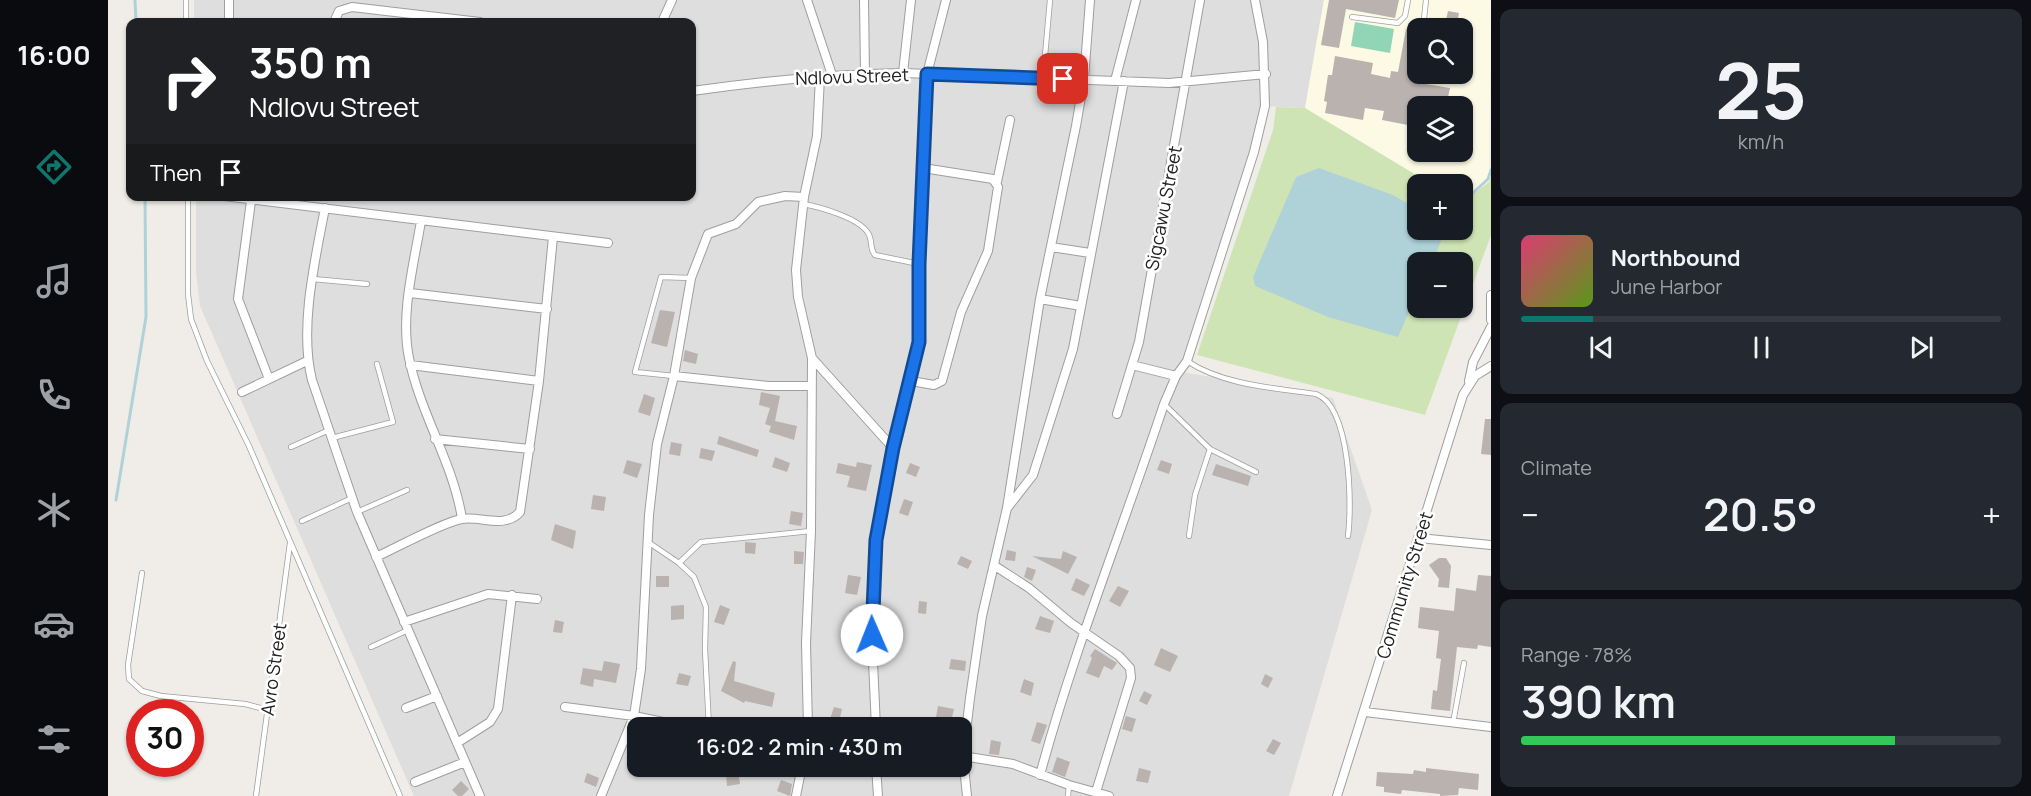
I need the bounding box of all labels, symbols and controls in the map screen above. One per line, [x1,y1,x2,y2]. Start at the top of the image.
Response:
map controls [1407,18,1473,318]
button: search [1407,18,1473,84]
text: 350 m [249,33,372,91]
text: 16:00 [17,36,91,73]
text: 25 [1715,36,1807,142]
icon: right [150,42,228,120]
pin [1037,53,1088,104]
street label: Ndlovu Street [795,62,909,90]
icon: arrive [1046,62,1079,95]
text: Ndlovu Street [249,88,420,125]
button: layers [1407,96,1473,162]
text: km/h [1738,128,1784,155]
street label: Sigcawu Street [1139,144,1187,272]
icon: directions [33,146,75,188]
icon: arrive [214,156,247,189]
text: Then [150,158,202,188]
button: + [1407,174,1473,240]
text: Northbound [1611,243,1741,273]
button: − [1407,252,1473,318]
icon: music [33,260,75,302]
text: June Harbor [1611,273,1723,300]
icon: previous [1585,331,1618,364]
icon: pause [1745,331,1778,364]
icon: next [1905,331,1938,364]
icon: phone [33,374,75,416]
text: Climate [1521,454,1592,481]
text: 20.5° [1703,483,1818,545]
icon: climate [33,489,75,531]
text: − [1521,492,1539,537]
text: + [1982,492,2001,537]
street label: Community Street [1370,509,1438,661]
icon: car [33,603,75,645]
position arrow [840,603,904,667]
street label: Avro Street [255,621,291,717]
text: Range · 78% [1521,641,1632,668]
text: 390 km [1521,670,1676,732]
speed limit sign: 30 [126,699,204,777]
icon: filters [33,718,75,760]
text: 16:02 · 2 min · 430 m [697,732,902,762]

